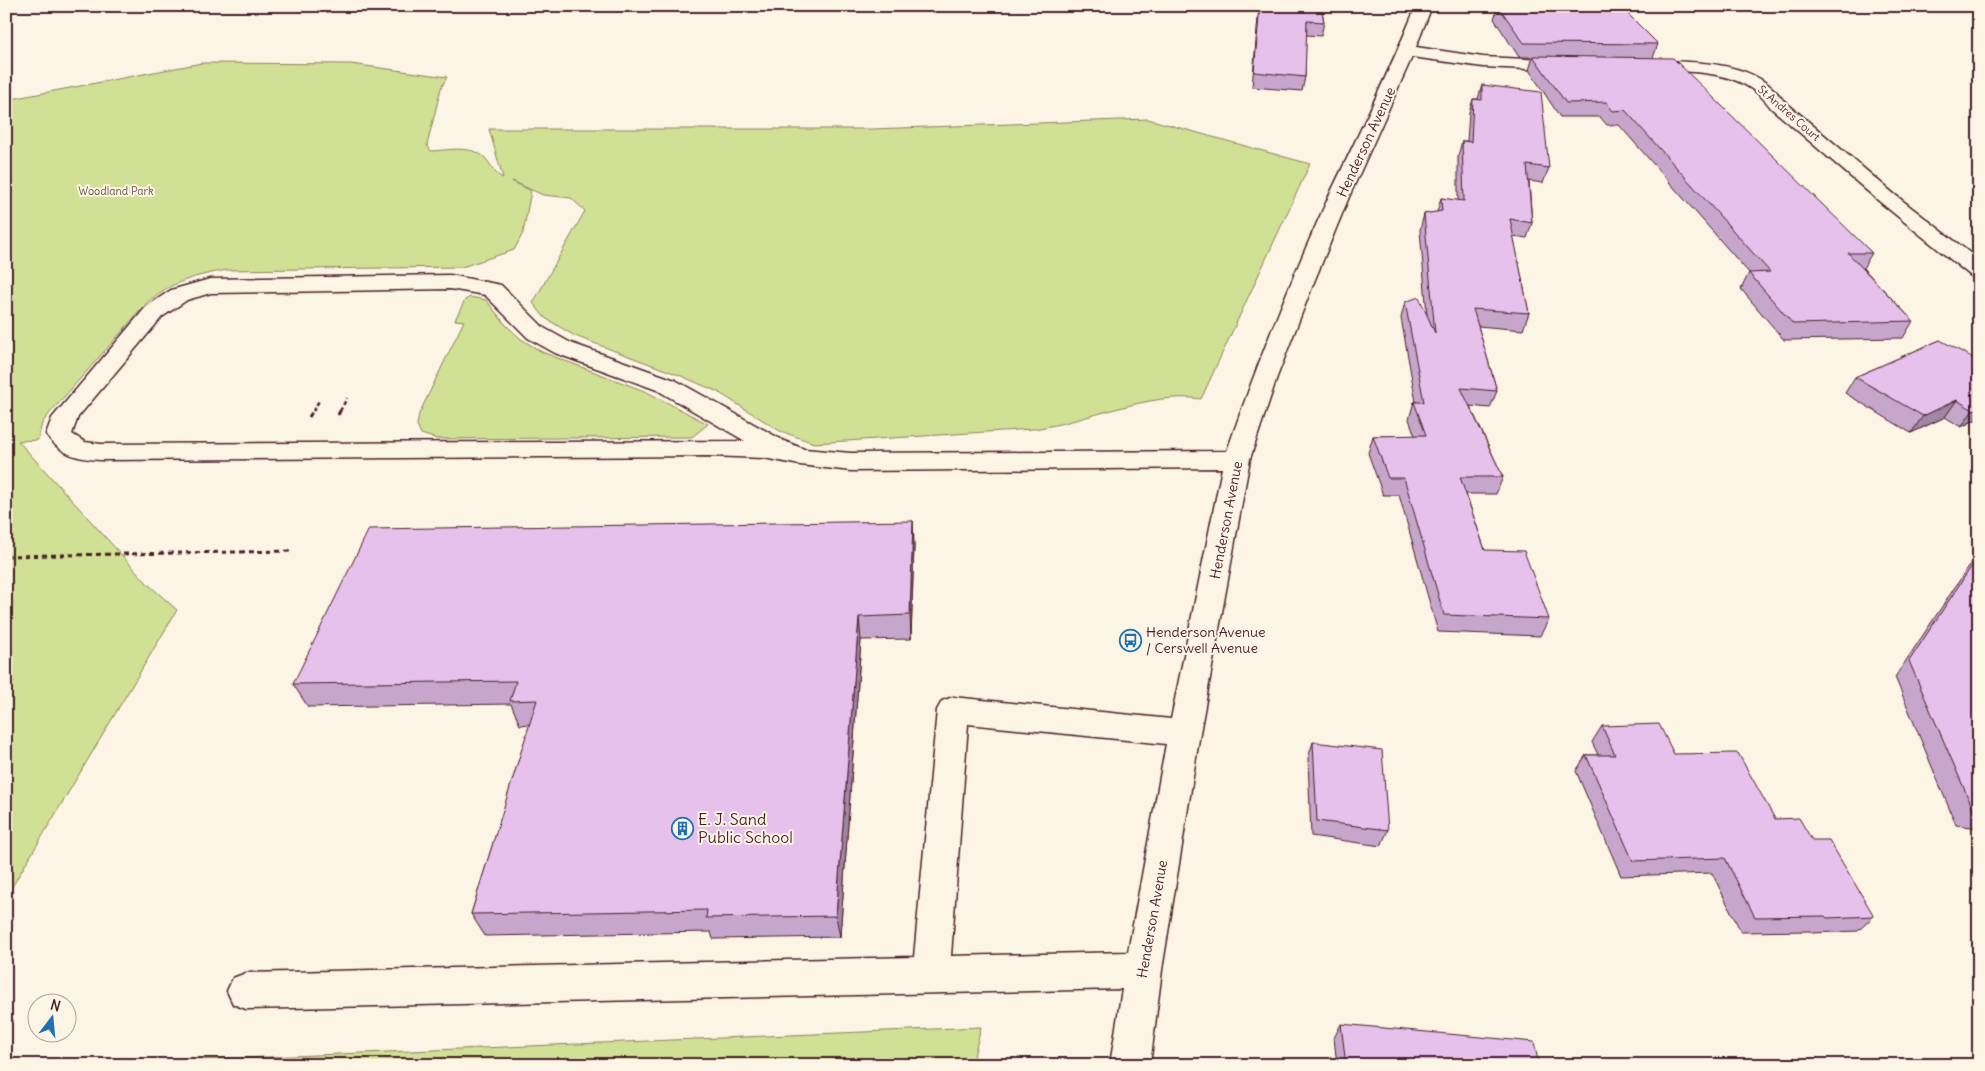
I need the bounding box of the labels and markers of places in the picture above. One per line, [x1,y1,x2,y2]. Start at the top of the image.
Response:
place label: Henderson Avenue / Cerswell Avenue [1146,623,1266,657]
bus stop icon: Henderson Avenue / Cerswell Avenue [1118,628,1142,652]
place label: E. J. Sand Public School [698,809,793,847]
building icon: E. J. Sand Public School [670,816,694,840]

